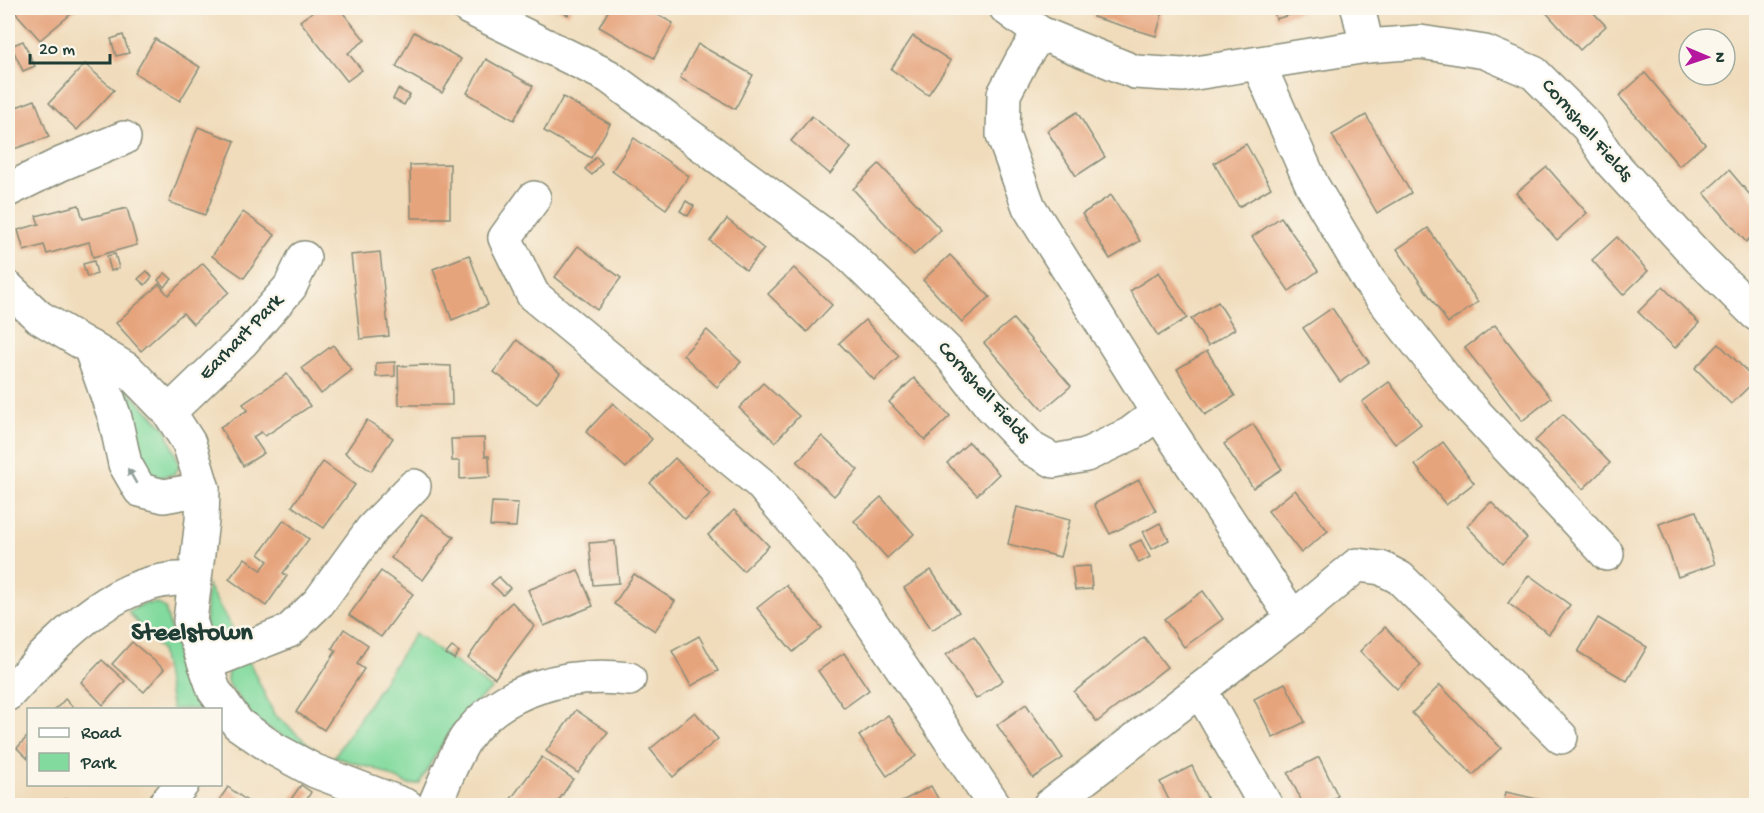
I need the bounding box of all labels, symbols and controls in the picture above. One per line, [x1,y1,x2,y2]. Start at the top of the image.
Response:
scale bar [30,27,110,65]
north arrow [1677,27,1737,87]
text: 20 m [39,40,75,61]
text: N [1709,52,1728,64]
street label: Cornshell Fields [1535,75,1637,187]
street label: Earhart Park [195,289,290,386]
street label: Cornshell Fields [932,338,1035,449]
one-way arrow [127,468,138,484]
district label: Steelstown [131,619,253,650]
legend [27,708,222,786]
text: Road [81,724,122,745]
text: Park [80,754,117,775]

